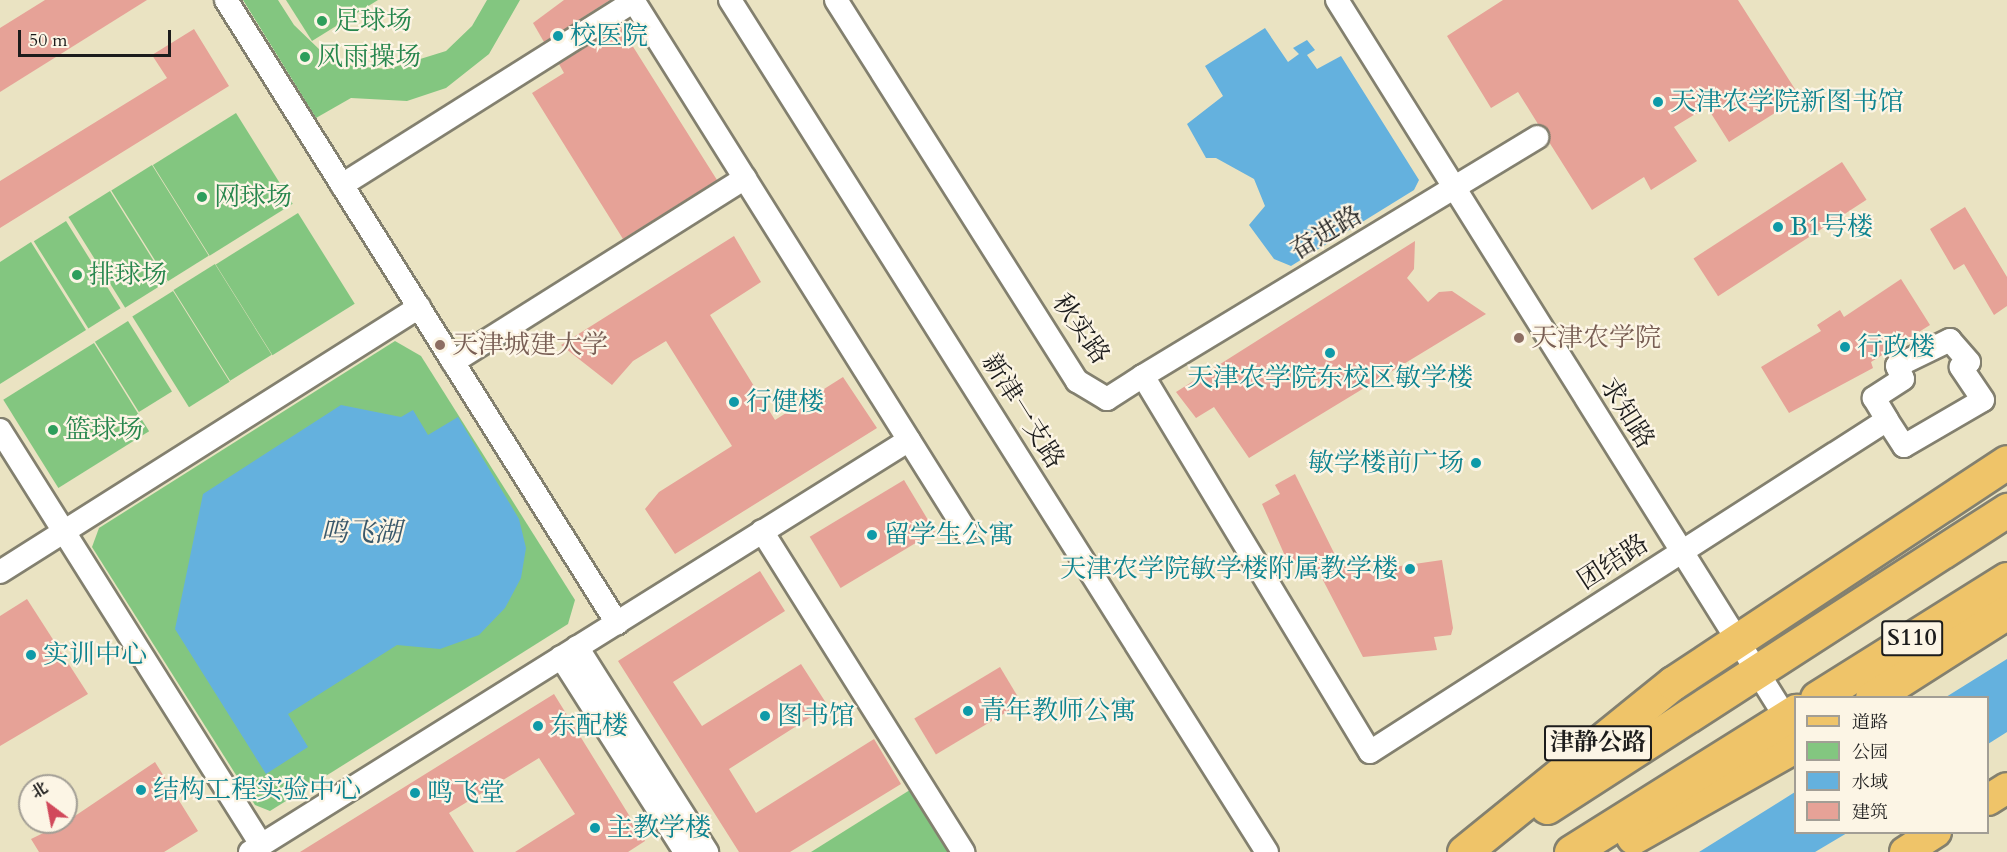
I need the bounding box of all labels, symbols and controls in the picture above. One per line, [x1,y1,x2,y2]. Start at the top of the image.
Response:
place label: 足球场 [334,5,412,37]
marker: 足球场 [315,14,329,28]
scale bar [21,18,174,56]
place label: 校医院 [570,20,648,52]
text: 50 m [29,28,68,53]
marker: 校医院 [551,29,565,43]
place label: 风雨操场 [317,41,421,73]
marker: 风雨操场 [298,50,312,64]
place label: 天津农学院新图书馆 [1670,86,1904,118]
marker: 天津农学院新图书馆 [1651,95,1665,109]
place label: 网球场 [214,181,292,213]
marker: 网球场 [195,190,209,204]
street label: 奋进路 [1285,200,1367,266]
place label: B1号楼 [1790,211,1873,243]
marker: B1号楼 [1771,220,1785,234]
place label: 排球场 [89,259,167,291]
marker: 排球场 [70,268,84,282]
street label: 秋实路 [1046,288,1116,370]
place label: 天津农学院 [1531,322,1661,354]
place label: 天津城建大学 [452,329,608,361]
marker: 天津农学院 [1512,331,1526,345]
place label: 行政楼 [1857,331,1935,363]
marker: 天津城建大学 [433,338,447,352]
marker: 行政楼 [1838,340,1852,354]
marker: 天津农学院东校区敏学楼 [1323,346,1337,360]
street label: 新津一支路 [975,348,1071,474]
place label: 天津农学院东校区敏学楼 [1187,362,1473,394]
street label: 求知路 [1593,372,1661,454]
place label: 行健楼 [746,386,824,418]
marker: 行健楼 [727,395,741,409]
place label: 篮球场 [65,414,143,446]
marker: 篮球场 [46,423,60,437]
place label: 敏学楼前广场 [1308,447,1464,479]
marker: 敏学楼前广场 [1469,456,1483,470]
water label: 鸣飞湖 [321,517,401,549]
place label: 留学生公寓 [884,519,1014,551]
marker: 留学生公寓 [865,528,879,542]
street label: 团结路 [1572,528,1654,596]
place label: 天津农学院敏学楼附属教学楼 [1060,553,1398,585]
marker: 天津农学院敏学楼附属教学楼 [1403,562,1417,576]
road number: S110 [1880,617,1944,659]
place label: 实训中心 [43,639,147,671]
marker: 实训中心 [24,648,38,662]
place label: 青年教师公寓 [980,695,1136,727]
legend [1794,696,1989,834]
place label: 图书馆 [777,700,855,732]
marker: 青年教师公寓 [961,704,975,718]
marker: 图书馆 [758,709,772,723]
place label: 东配楼 [550,710,628,742]
text: 道路 [1852,710,1888,735]
marker: 东配楼 [531,719,545,733]
road number: 津静公路 [1544,722,1652,764]
text: 公园 [1852,740,1888,765]
text: 水域 [1852,770,1888,795]
north arrow [18,774,78,834]
place label: 结构工程实验中心 [153,774,361,806]
text: 北 [27,777,52,804]
place label: 鸣飞堂 [427,777,505,809]
marker: 结构工程实验中心 [134,783,148,797]
marker: 鸣飞堂 [408,786,422,800]
text: 建筑 [1852,800,1888,825]
place label: 主教学楼 [607,812,711,844]
marker: 主教学楼 [588,821,602,835]

